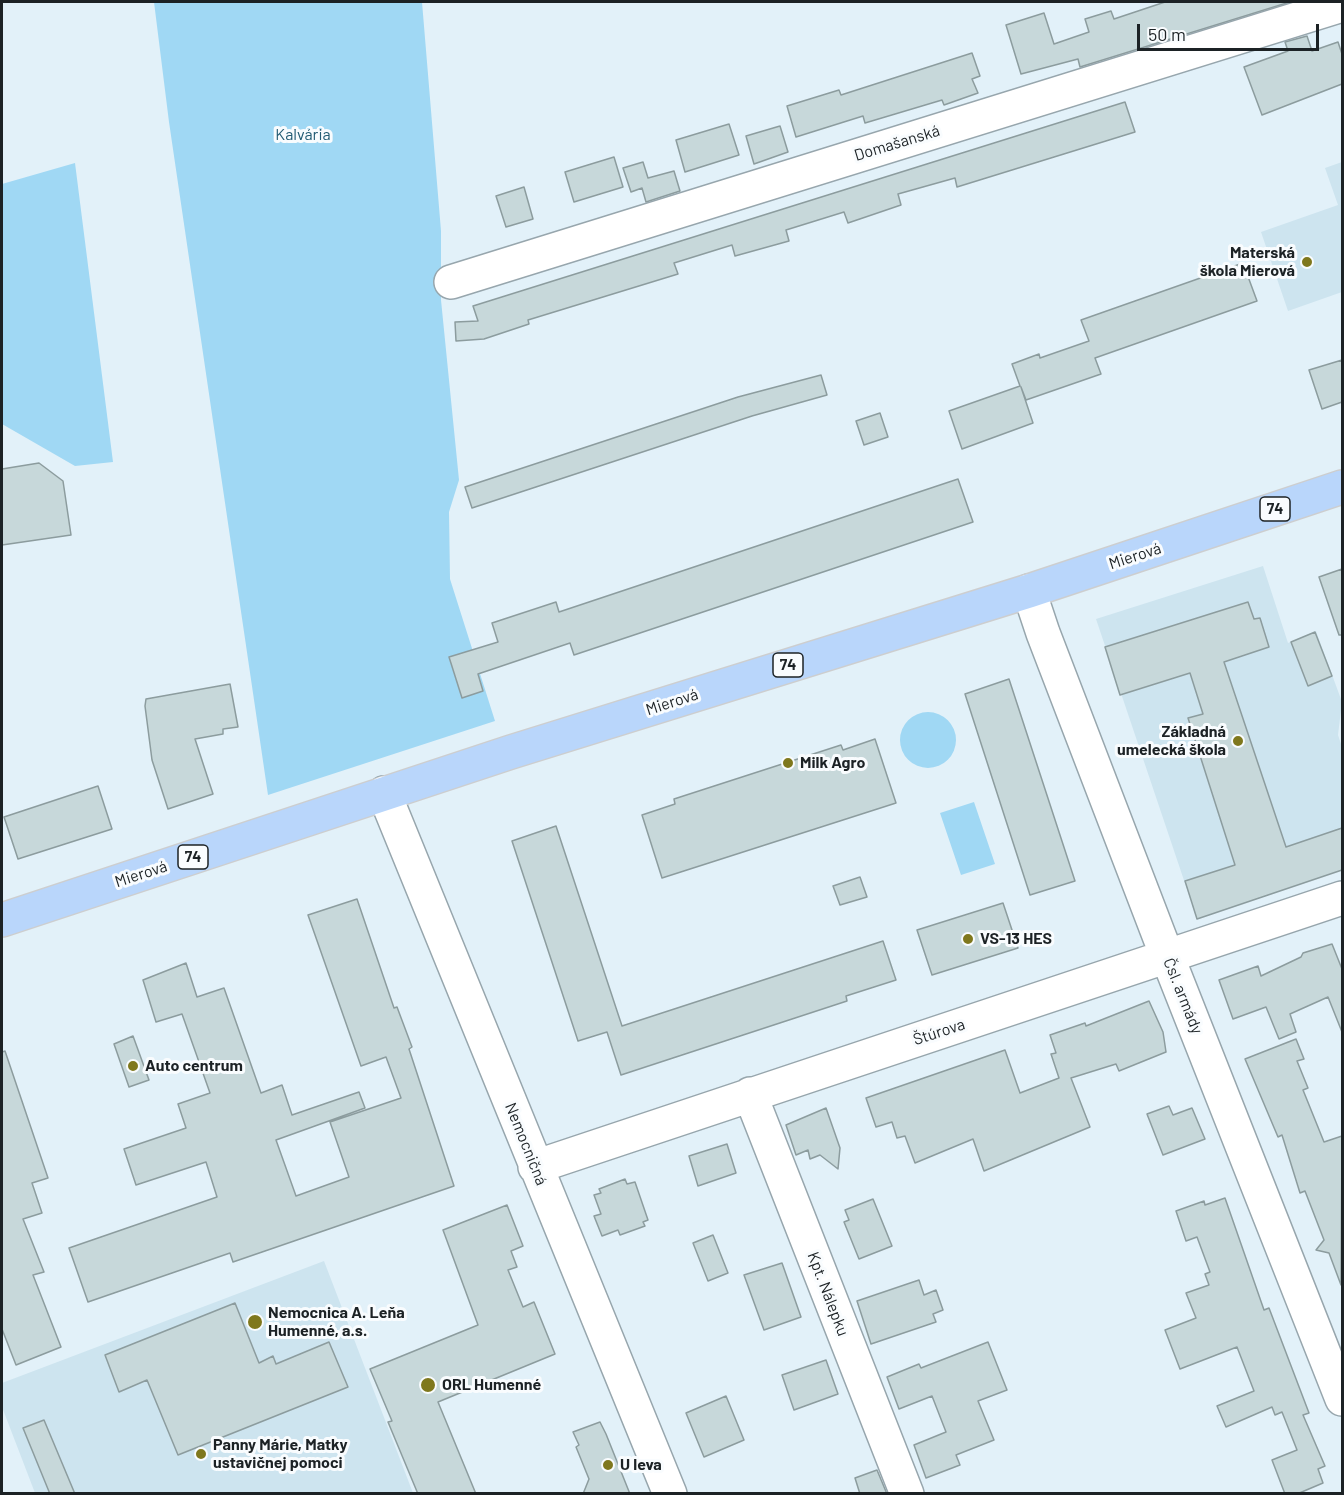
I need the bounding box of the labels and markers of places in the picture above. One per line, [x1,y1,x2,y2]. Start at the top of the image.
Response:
place label: Materská škola Mierová [1200,243,1295,281]
marker: Materská škola Mierová [1300,255,1314,269]
place label: Základná umelecká škola [1117,722,1226,760]
marker: Základná umelecká škola [1231,734,1245,748]
place label: Milk Agro [800,753,865,773]
marker: Milk Agro [781,756,795,770]
place label: VS-13 HES [980,929,1052,949]
marker: VS-13 HES [961,932,975,946]
place label: Auto centrum [145,1056,243,1076]
marker: Auto centrum [126,1059,140,1073]
place label: Nemocnica A. Leňa Humenné, a.s. [268,1303,405,1341]
marker: Nemocnica A. Leňa Humenné, a.s. [246,1313,264,1331]
place label: ORL Humenné [442,1375,541,1395]
marker: ORL Humenné [419,1376,437,1394]
place label: Panny Márie, Matky ustavičnej pomoci [213,1435,348,1473]
marker: Panny Márie, Matky ustavičnej pomoci [194,1447,208,1461]
place label: U leva [620,1455,662,1475]
marker: U leva [601,1458,615,1472]

